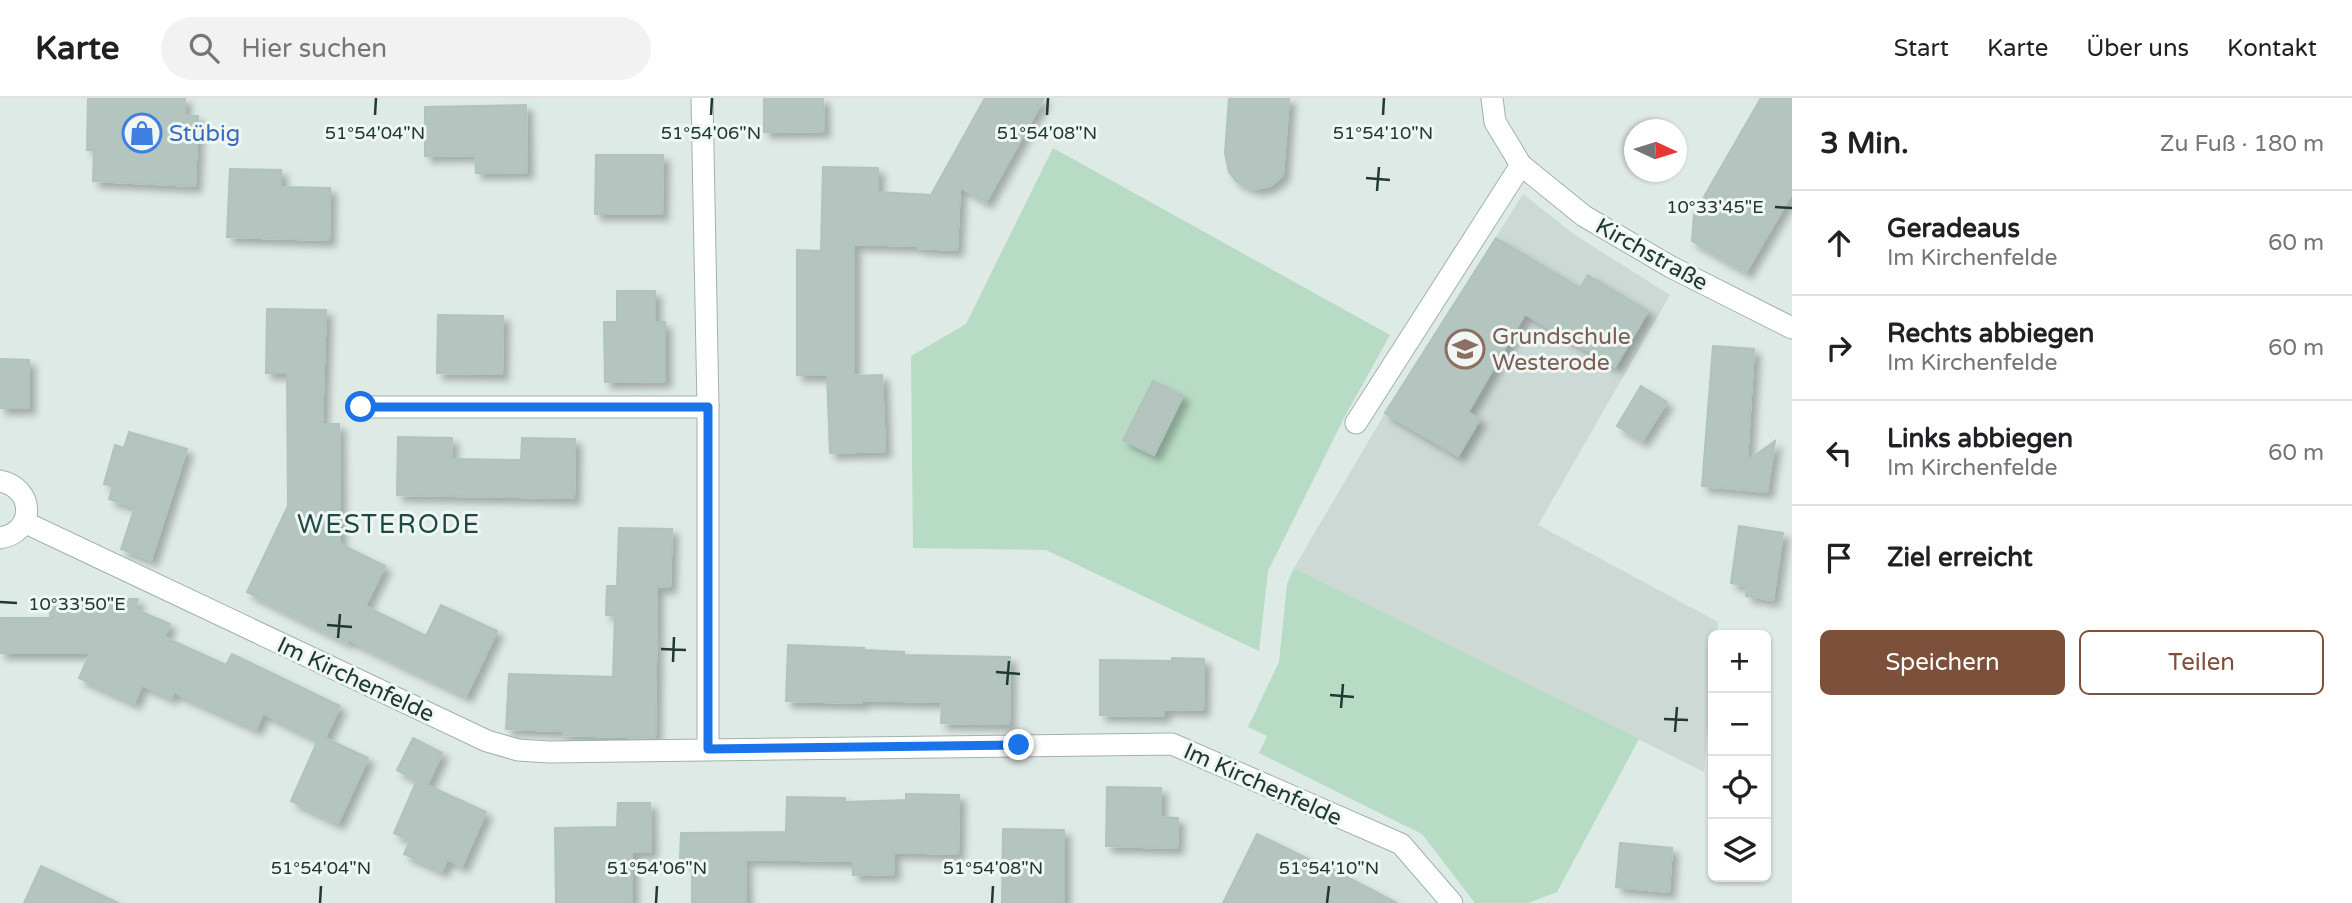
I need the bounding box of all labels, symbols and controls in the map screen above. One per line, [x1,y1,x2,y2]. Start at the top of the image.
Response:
search box [161,17,651,80]
text: Karte [35,29,119,68]
icon: search [185,29,223,67]
text: Hier suchen [241,33,387,64]
text: Start [1894,34,1949,63]
text: Karte [1987,34,2048,63]
text: Über uns [2086,34,2189,63]
text: Kontakt [2227,34,2317,63]
shop icon: Stübig [121,112,163,154]
north arrow [1624,119,1687,182]
place label: Stübig [169,120,240,148]
text: 51°54'04"N [325,122,425,144]
text: 51°54'06"N [661,122,761,144]
text: 51°54'08"N [997,122,1097,144]
text: 51°54'10"N [1333,122,1433,144]
text: 3 Min. [1820,125,1909,162]
text: Zu Fuß · 180 m [2160,130,2324,158]
text: 10°33'45"E [1666,196,1764,218]
street label: Kirchstraße [1590,212,1713,297]
text: Geradeaus [1887,213,2020,244]
icon: ahead [1820,224,1858,262]
text: 60 m [2268,229,2324,257]
text: Im Kirchenfelde [1887,244,2057,272]
text: Rechts abbiegen [1887,318,2094,349]
place label: Grundschule Westerode [1492,323,1631,377]
school or university icon: Grundschule Westerode [1444,328,1486,370]
icon: right [1820,329,1858,367]
text: 60 m [2268,334,2324,362]
text: Im Kirchenfelde [1887,349,2057,377]
route start [345,391,376,422]
text: Links abbiegen [1887,423,2073,454]
icon: left [1820,434,1858,472]
text: 60 m [2268,439,2324,467]
text: Im Kirchenfelde [1887,454,2057,482]
district label: WESTERODE [297,509,481,540]
icon: arrive [1820,539,1858,577]
text: Ziel erreicht [1887,542,2033,573]
text: 10°33'50"E [28,593,126,615]
map controls [1708,630,1771,882]
button: + [1708,630,1771,693]
button: Speichern [1820,630,2065,695]
button: Teilen [2079,630,2324,695]
street label: Im Kirchenfelde [272,631,439,729]
button: − [1708,693,1771,756]
route end [1003,729,1034,760]
street label: Im Kirchenfelde [1179,737,1346,832]
button: locate [1708,756,1771,819]
button: layers [1708,819,1771,882]
text: 51°54'04"N [271,857,371,879]
text: 51°54'06"N [607,857,707,879]
text: 51°54'08"N [943,857,1043,879]
text: 51°54'10"N [1279,857,1379,879]

